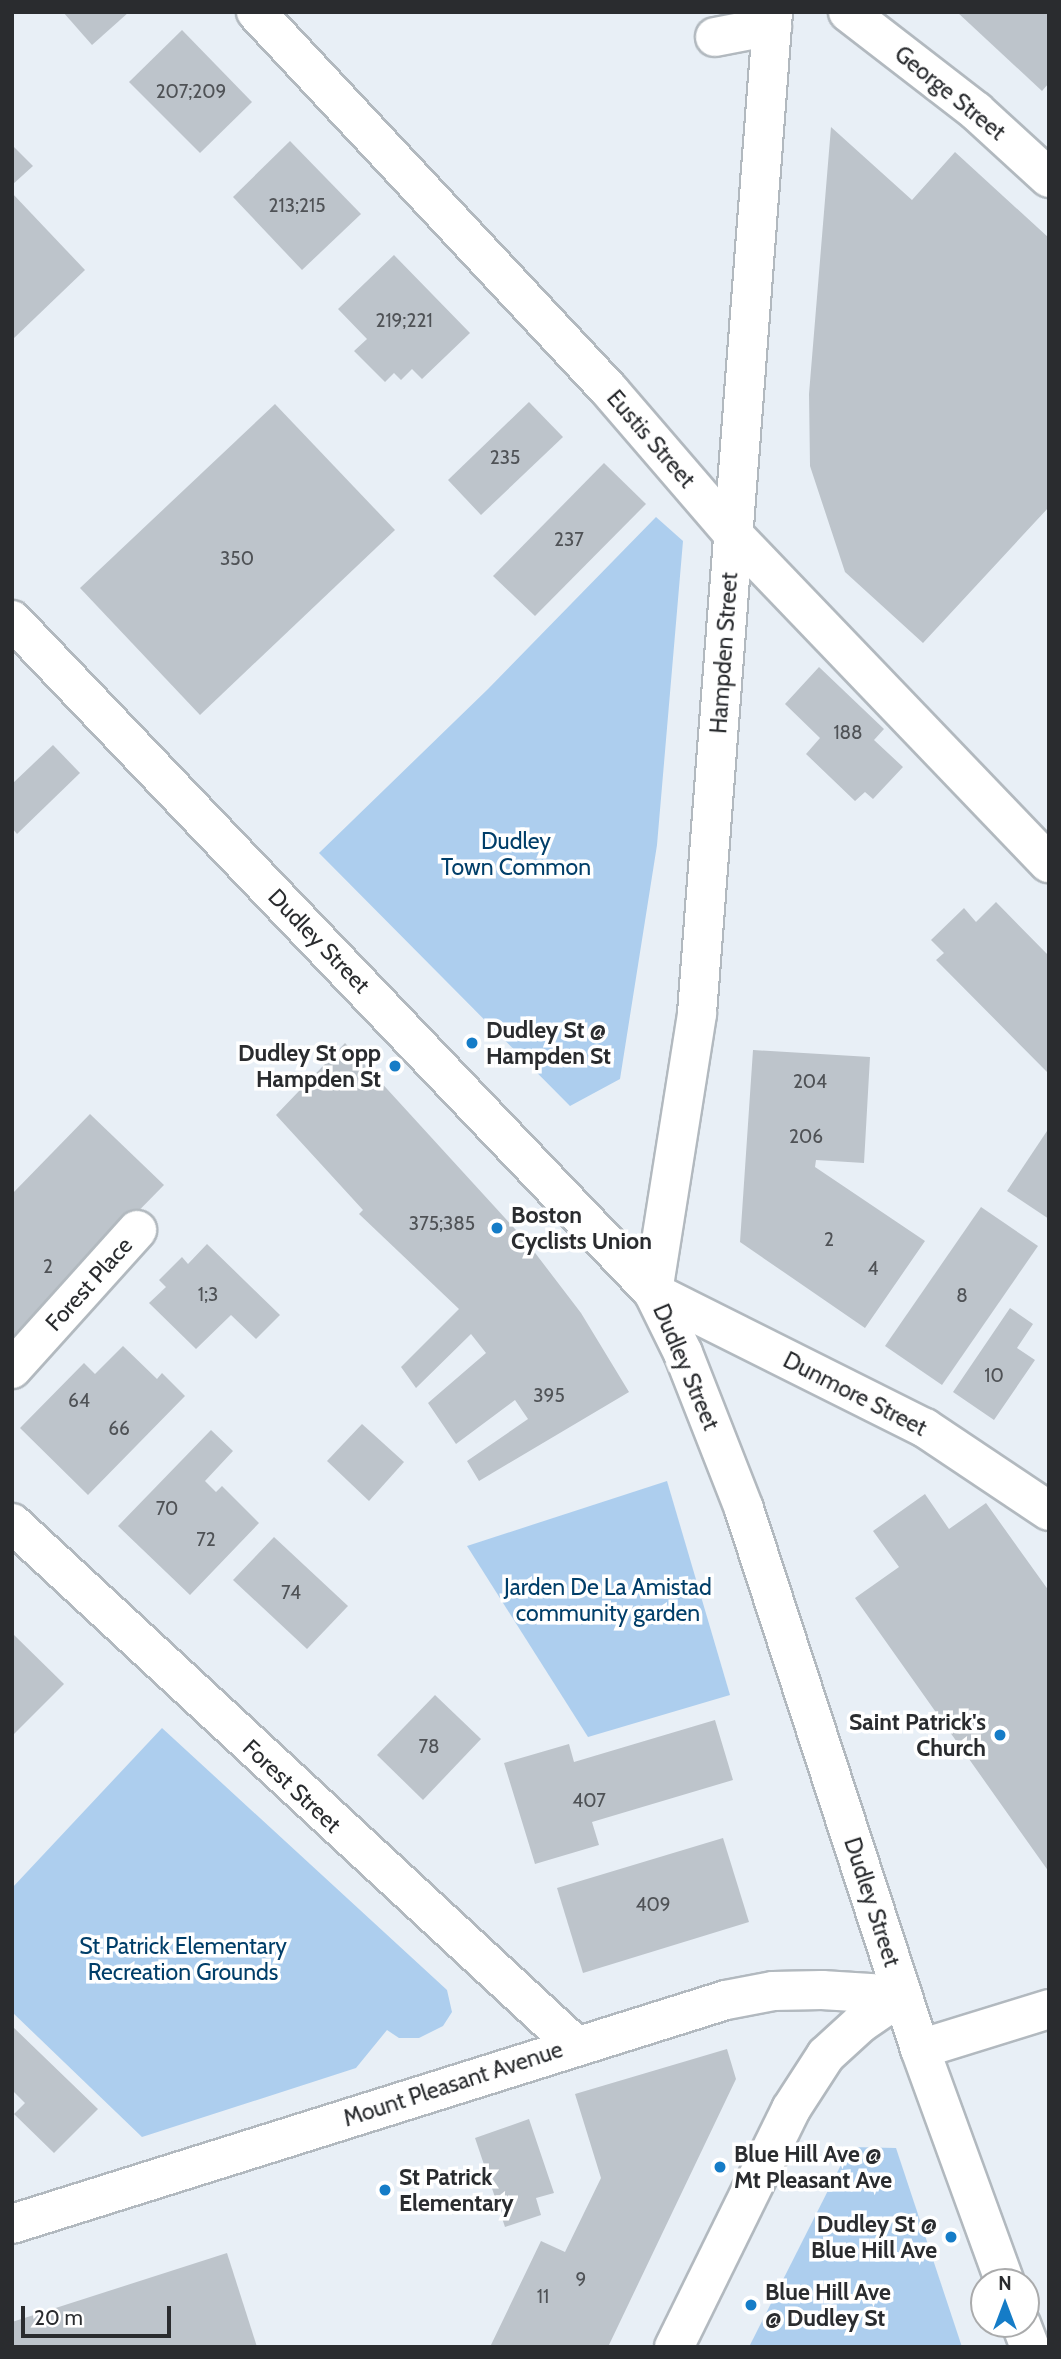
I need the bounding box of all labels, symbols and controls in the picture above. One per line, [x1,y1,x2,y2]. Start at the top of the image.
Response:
street label: George Street [889,40,1011,146]
house number: 207;209 [156,81,226,103]
house number: 213;215 [269,195,325,217]
house number: 219;221 [375,310,433,332]
street label: Eustis Street [601,385,701,493]
house number: 235 [490,447,520,469]
house number: 237 [554,529,584,551]
house number: 350 [220,548,254,570]
street label: Hampden Street [705,571,743,735]
house number: 188 [833,722,863,744]
park label: Dudley Town Common [441,827,591,881]
street label: Dudley Street [262,883,376,999]
place label: Dudley St @ Hampden St [486,1016,611,1070]
marker: Dudley St @ Hampden St [464,1035,480,1051]
place label: Dudley St opp Hampden St [238,1039,381,1093]
marker: Dudley St opp Hampden St [387,1058,403,1074]
house number: 204 [793,1071,827,1093]
house number: 206 [789,1126,823,1148]
place label: Boston Cyclists Union [511,1201,652,1255]
house number: 375;385 [409,1213,475,1235]
marker: Boston Cyclists Union [489,1220,505,1236]
house number: 2 [824,1229,834,1251]
street label: Forest Place [40,1232,138,1336]
house number: 2 [43,1256,53,1278]
house number: 4 [868,1258,878,1280]
house number: 1;3 [198,1284,218,1306]
house number: 8 [956,1285,968,1307]
street label: Dudley Street [647,1300,725,1434]
street label: Dunmore Street [779,1346,931,1442]
house number: 10 [984,1365,1004,1387]
house number: 395 [533,1385,565,1407]
house number: 64 [68,1390,90,1412]
house number: 66 [108,1418,130,1440]
house number: 70 [156,1498,178,1520]
house number: 72 [196,1529,216,1551]
park label: Jarden De La Amistad community garden [504,1573,712,1627]
house number: 74 [281,1582,301,1604]
place label: Saint Patrick's Church [849,1708,986,1762]
marker: Saint Patrick's Church [992,1727,1008,1743]
street label: Forest Street [237,1734,347,1838]
house number: 78 [418,1736,440,1758]
house number: 407 [572,1790,606,1812]
street label: Dudley Street [838,1834,906,1970]
house number: 409 [635,1894,671,1916]
park label: St Patrick Elementary Recreation Grounds [79,1932,287,1986]
street label: Mount Pleasant Avenue [340,2035,566,2133]
place label: Blue Hill Ave @ Mt Pleasant Ave [734,2140,892,2194]
marker: Blue Hill Ave @ Mt Pleasant Ave [712,2159,728,2175]
place label: St Patrick Elementary [399,2163,514,2217]
marker: St Patrick Elementary [377,2182,393,2198]
place label: Dudley St @ Blue Hill Ave [811,2210,937,2264]
marker: Dudley St @ Blue Hill Ave [943,2229,959,2245]
north arrow [970,2268,1040,2338]
house number: 9 [576,2269,586,2291]
text: N [998,2272,1012,2295]
place label: Blue Hill Ave @ Dudley St [765,2278,891,2332]
house number: 11 [537,2286,549,2308]
scale bar [24,2292,175,2336]
marker: Blue Hill Ave @ Dudley St [743,2297,759,2313]
text: 20 m [34,2305,83,2330]

